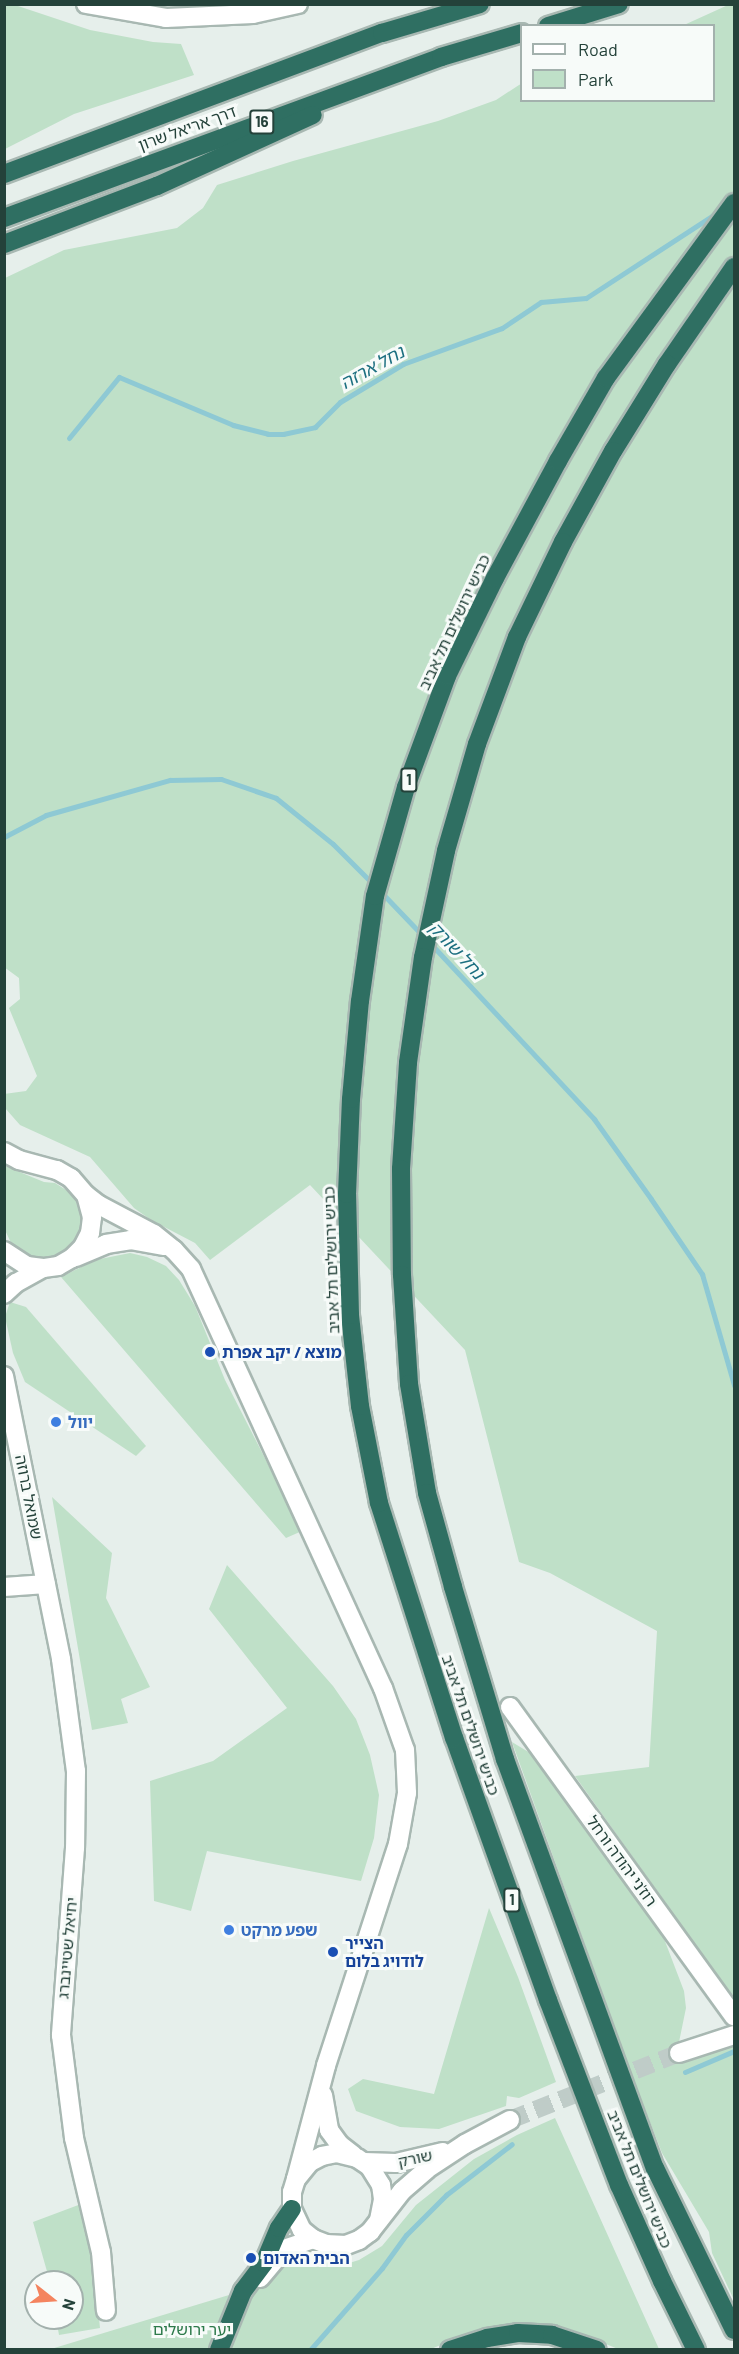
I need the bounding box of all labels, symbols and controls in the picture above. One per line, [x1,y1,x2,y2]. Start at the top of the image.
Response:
legend [520,24,715,102]
text: Road [578,38,618,60]
text: Park [578,68,613,90]
street label: דרך אריאל שרון [135,101,239,155]
road number: 16 [248,110,276,134]
water label: נחל ארזה [336,341,408,393]
street label: כביש ירושלים תל אביב [414,551,494,693]
road number: 1 [400,768,418,792]
water label: נחל שורק [425,917,489,983]
street label: כביש ירושלים תל אביב [319,1186,343,1334]
place label: מוצא / יקב אפרת [222,1342,342,1362]
marker: מוצא / יקב אפרת [203,1345,217,1359]
place label: יוול [68,1412,93,1432]
marker: יוול [49,1415,63,1429]
street label: שמואל ברוזה [11,1453,47,1541]
street label: כביש ירושלים תל אביב [438,1652,504,1798]
street label: רוז'ני יהודה ורחל [583,1812,661,1910]
road number: 1 [503,1888,521,1912]
street label: יחיאל שטיינברג [53,1896,81,2000]
place label: שפע מרקט [241,1920,318,1940]
marker: שפע מרקט [222,1923,236,1937]
place label: הצייר לודויג בלום [345,1933,424,1971]
marker: הצייר לודויג בלום [326,1945,340,1959]
street label: כביש ירושלים תל אביב [603,2107,677,2251]
street label: שורק [396,2145,434,2171]
place label: הבית האדום [263,2248,350,2268]
marker: הבית האדום [244,2251,258,2265]
north arrow [24,2270,84,2330]
text: N [59,2297,80,2313]
park label: יער ירושלים [153,2319,231,2339]

